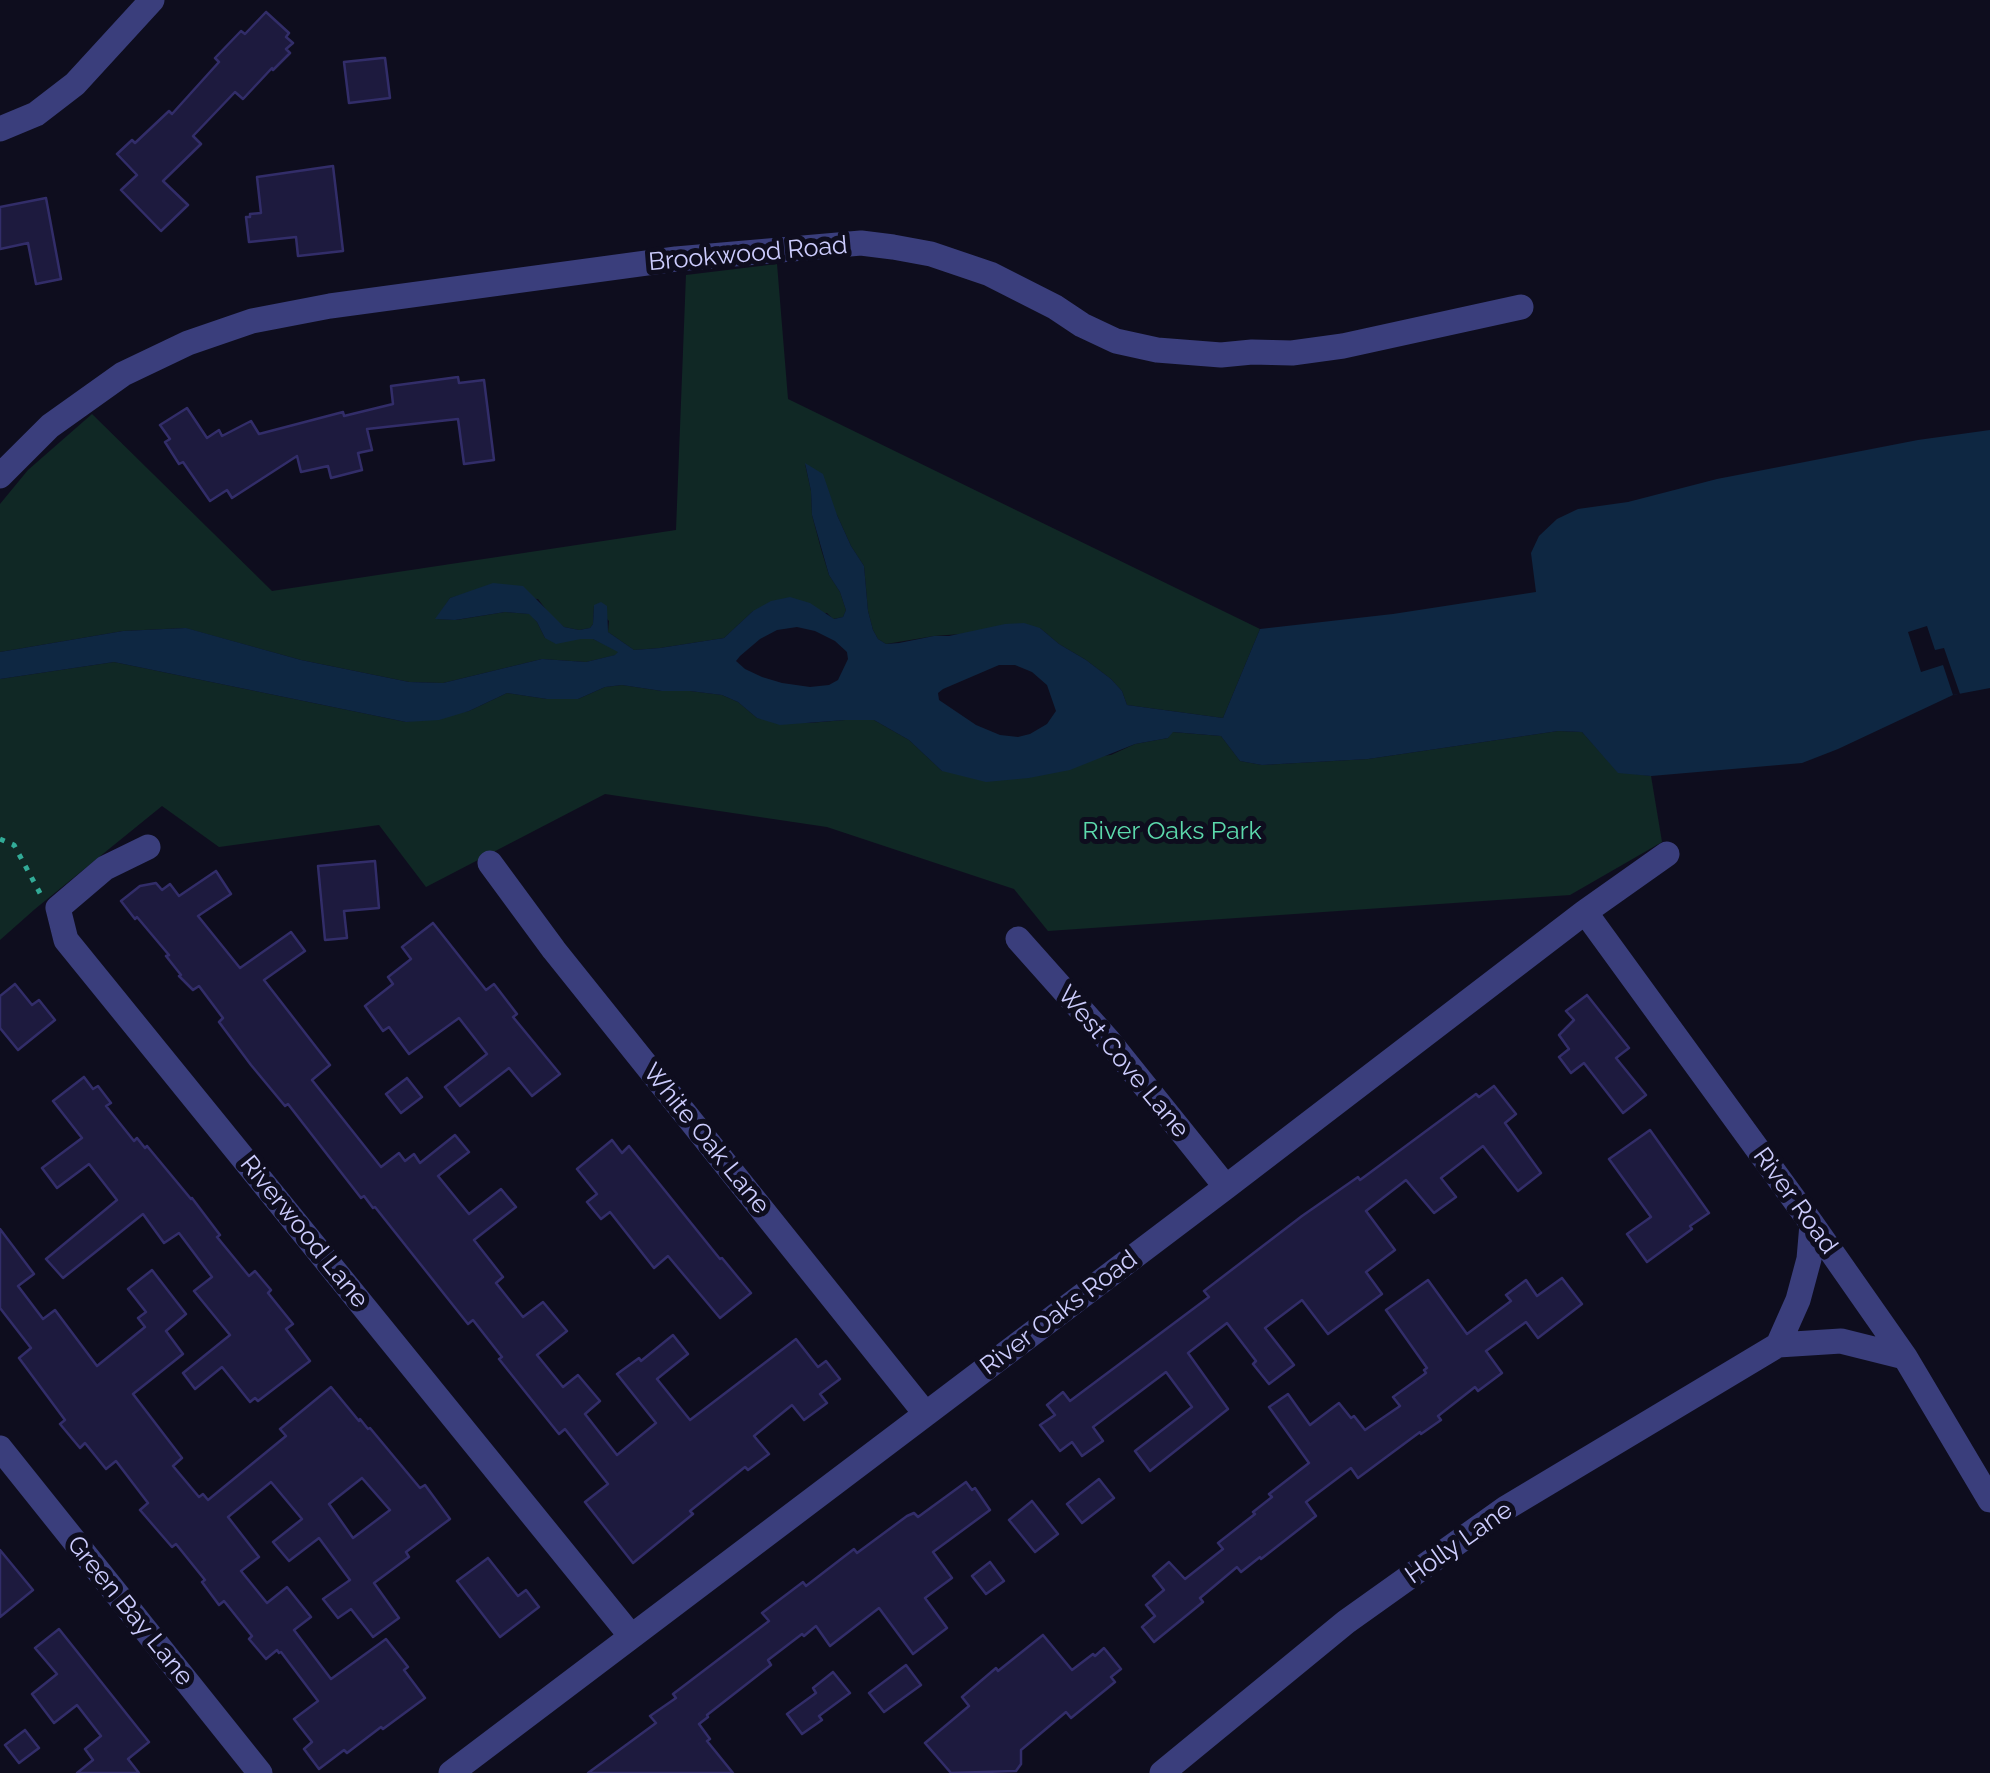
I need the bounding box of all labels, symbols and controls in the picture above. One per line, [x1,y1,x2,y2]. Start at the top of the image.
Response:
street label: Brookwood Road [647,230,849,278]
park label: River Oaks Park [1082,816,1262,846]
street label: West Cove Lane [1051,980,1195,1144]
street label: White Oak Lane [636,1058,776,1220]
street label: River Road [1746,1142,1844,1260]
street label: Riverwood Lane [234,1150,374,1314]
street label: River Oaks Road [975,1244,1143,1382]
street label: Holly Lane [1400,1495,1518,1591]
street label: Green Bay Lane [61,1530,199,1692]

